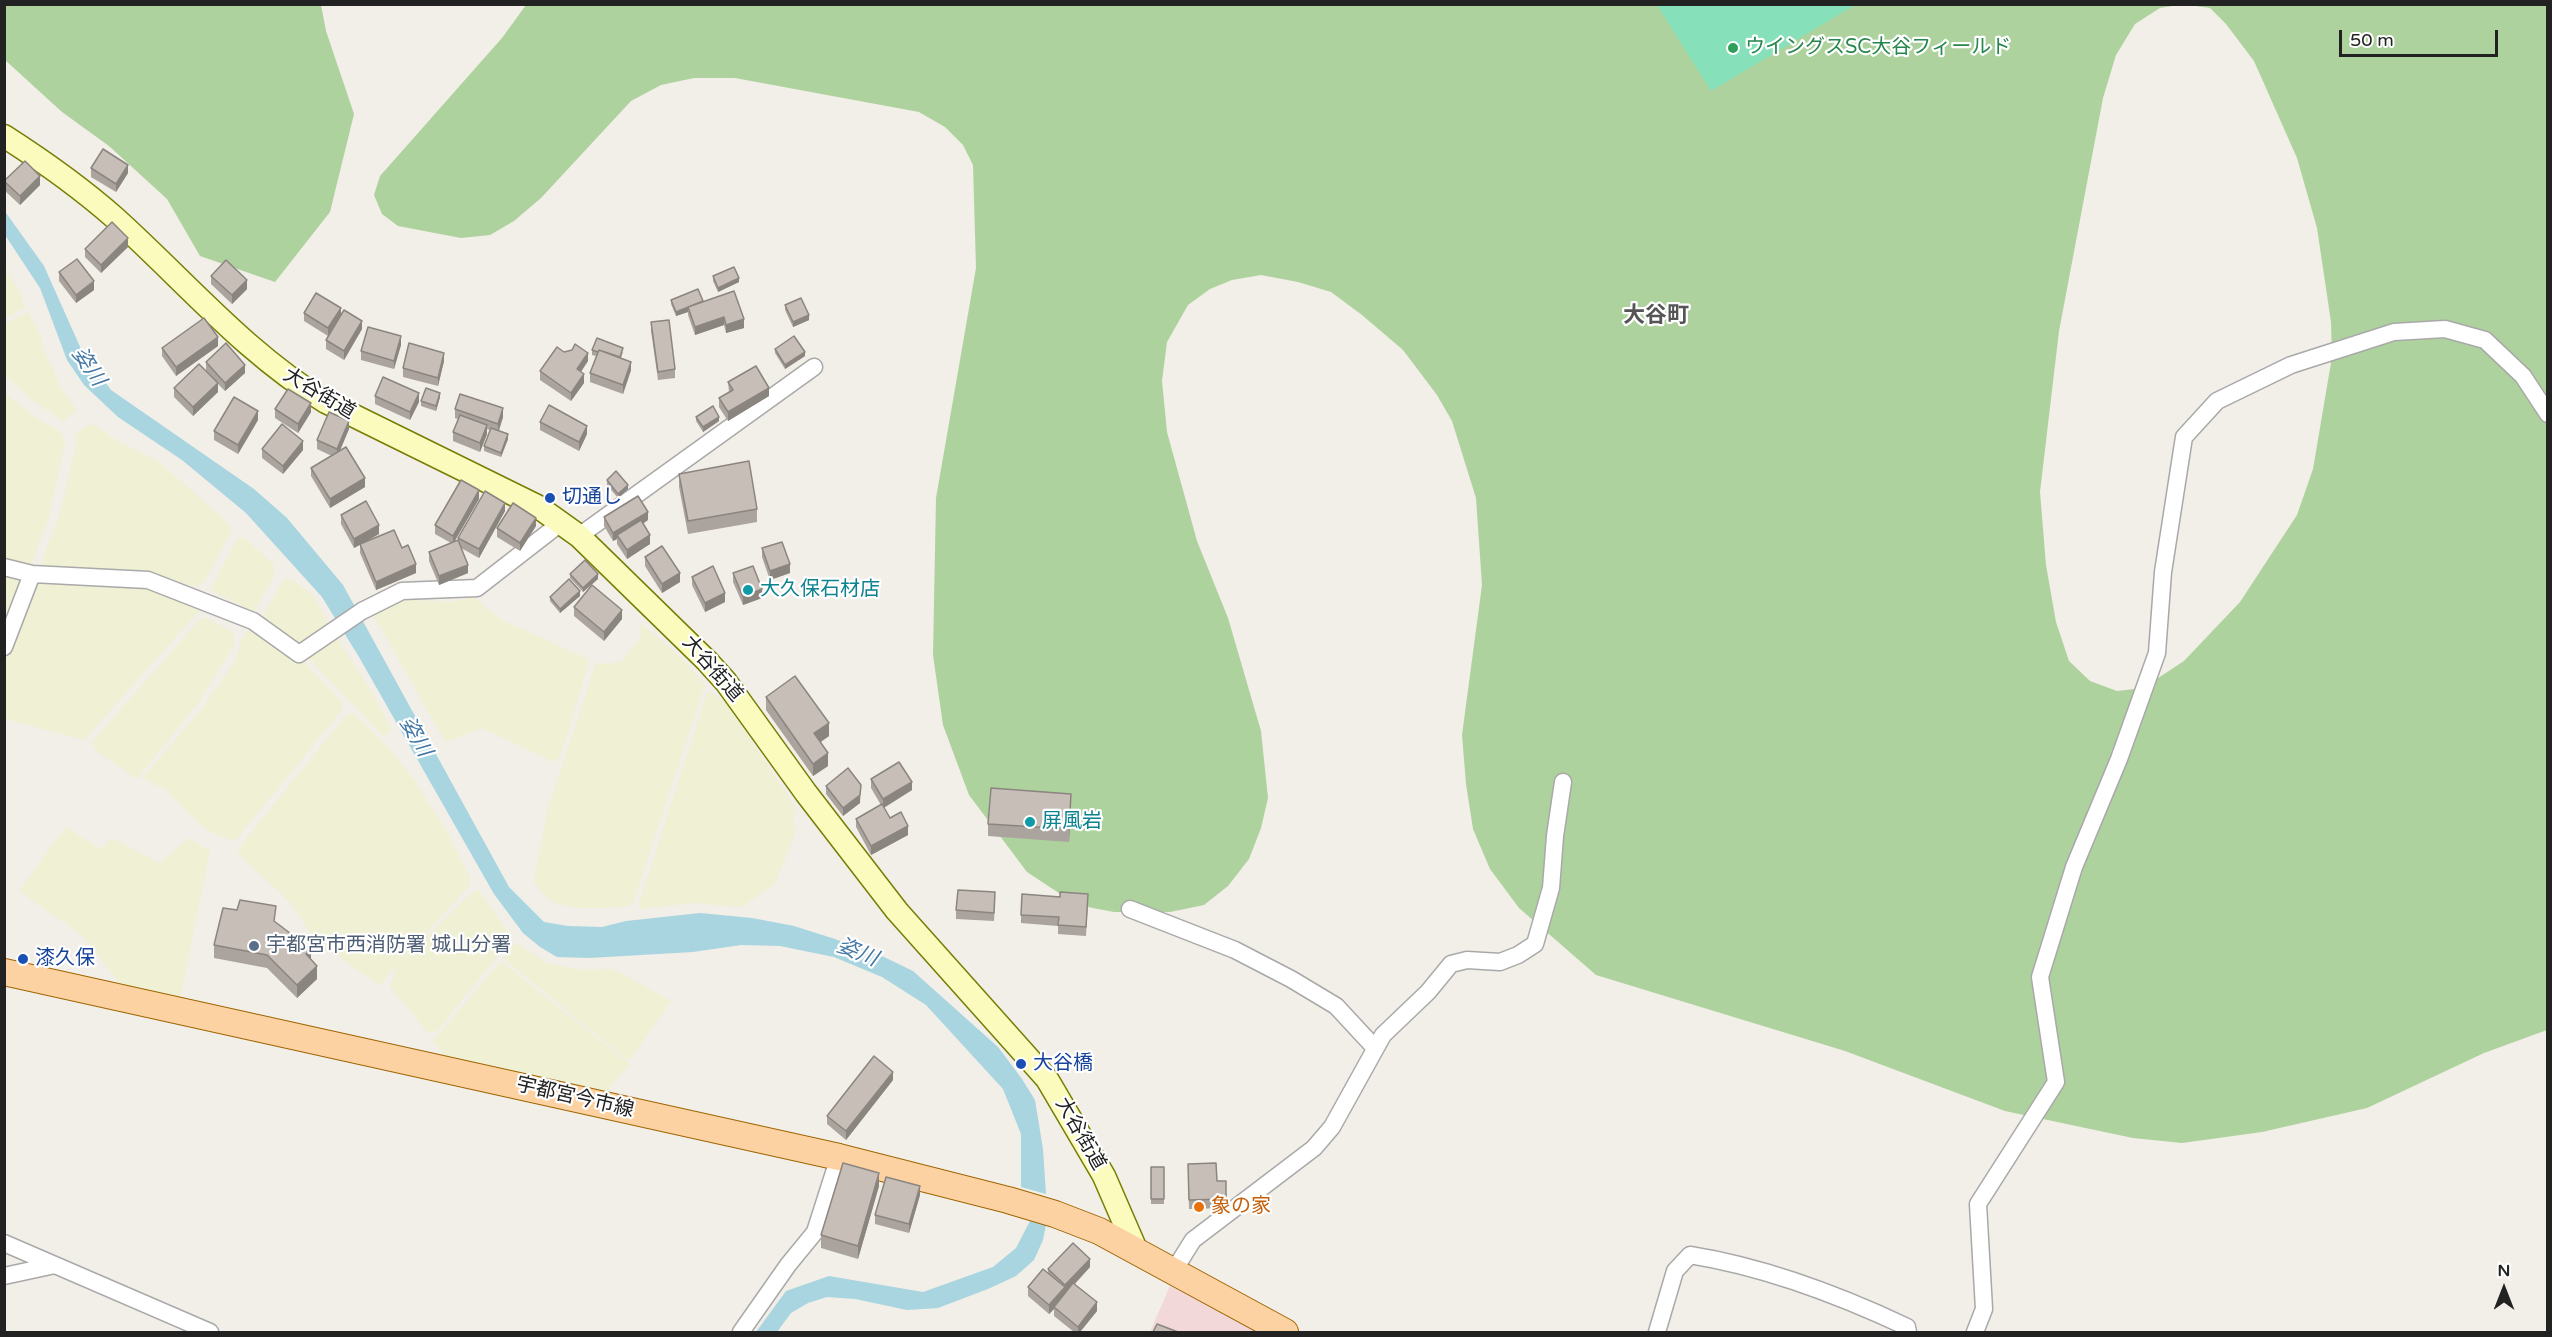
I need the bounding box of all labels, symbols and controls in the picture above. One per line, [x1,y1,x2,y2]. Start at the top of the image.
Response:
scale bar [2342,18,2501,56]
text: 50 m [2350,29,2394,51]
place label: ウイングスSC大谷フィールド [1745,36,2011,60]
marker: ウイングスSC大谷フィールド [1726,41,1740,55]
district label: 大谷町 [1623,303,1689,329]
water label: 姿川 [66,343,110,391]
street label: 大谷街道 [279,363,359,425]
place label: 切通し [562,486,622,510]
marker: 切通し [543,491,557,505]
place label: 大久保石材店 [760,578,880,602]
marker: 大久保石材店 [741,583,755,597]
street label: 大谷街道 [677,631,747,707]
water label: 姿川 [394,713,436,761]
place label: 屏風岩 [1042,810,1102,834]
marker: 屏風岩 [1023,815,1037,829]
water label: 姿川 [833,933,881,973]
place label: 宇都宮市西消防署 城山分署 [266,934,511,958]
marker: 宇都宮市西消防署 城山分署 [247,939,261,953]
place label: 漆久保 [35,947,95,971]
marker: 漆久保 [16,952,30,966]
place label: 大谷橋 [1033,1052,1093,1076]
marker: 大谷橋 [1014,1057,1028,1071]
street label: 宇都宮今市線 [514,1073,636,1123]
street label: 大谷街道 [1050,1093,1110,1175]
place label: 象の家 [1211,1195,1271,1219]
marker: 象の家 [1192,1200,1206,1214]
north arrow [2474,1259,2534,1319]
text: N [2498,1261,2510,1281]

